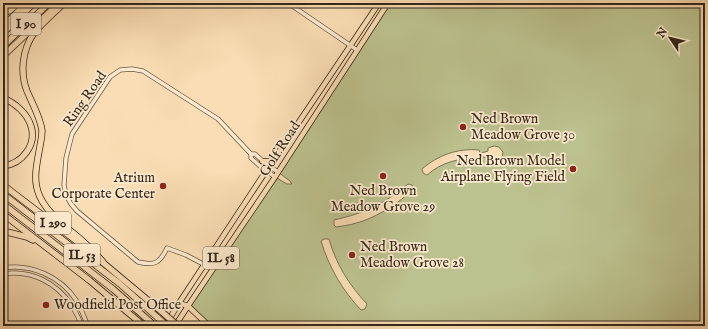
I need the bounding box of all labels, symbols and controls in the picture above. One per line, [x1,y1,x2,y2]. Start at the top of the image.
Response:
road number: I 90 [11,13,41,35]
north arrow [650,18,690,58]
text: N [654,25,671,42]
street label: Ring Road [59,67,111,130]
place label: Ned Brown Meadow Grove 30 [471,110,575,144]
street label: Golf Road [256,118,305,180]
marker: Ned Brown Meadow Grove 30 [458,122,468,132]
place label: Ned Brown Model Airplane Flying Field [440,152,566,186]
marker: Ned Brown Model Airplane Flying Field [568,164,578,174]
place label: Atrium Corporate Center [52,169,155,203]
marker: Ned Brown Meadow Grove 29 [378,171,388,181]
marker: Atrium Corporate Center [158,181,168,191]
place label: Ned Brown Meadow Grove 29 [331,182,435,216]
road number: I 290 [35,212,71,234]
place label: Ned Brown Meadow Grove 28 [360,238,464,272]
road number: IL 53 [64,244,100,266]
road number: IL 58 [203,247,239,269]
marker: Ned Brown Meadow Grove 28 [347,250,357,260]
place label: Woodfield Post Office [54,296,182,314]
marker: Woodfield Post Office [41,300,51,310]

